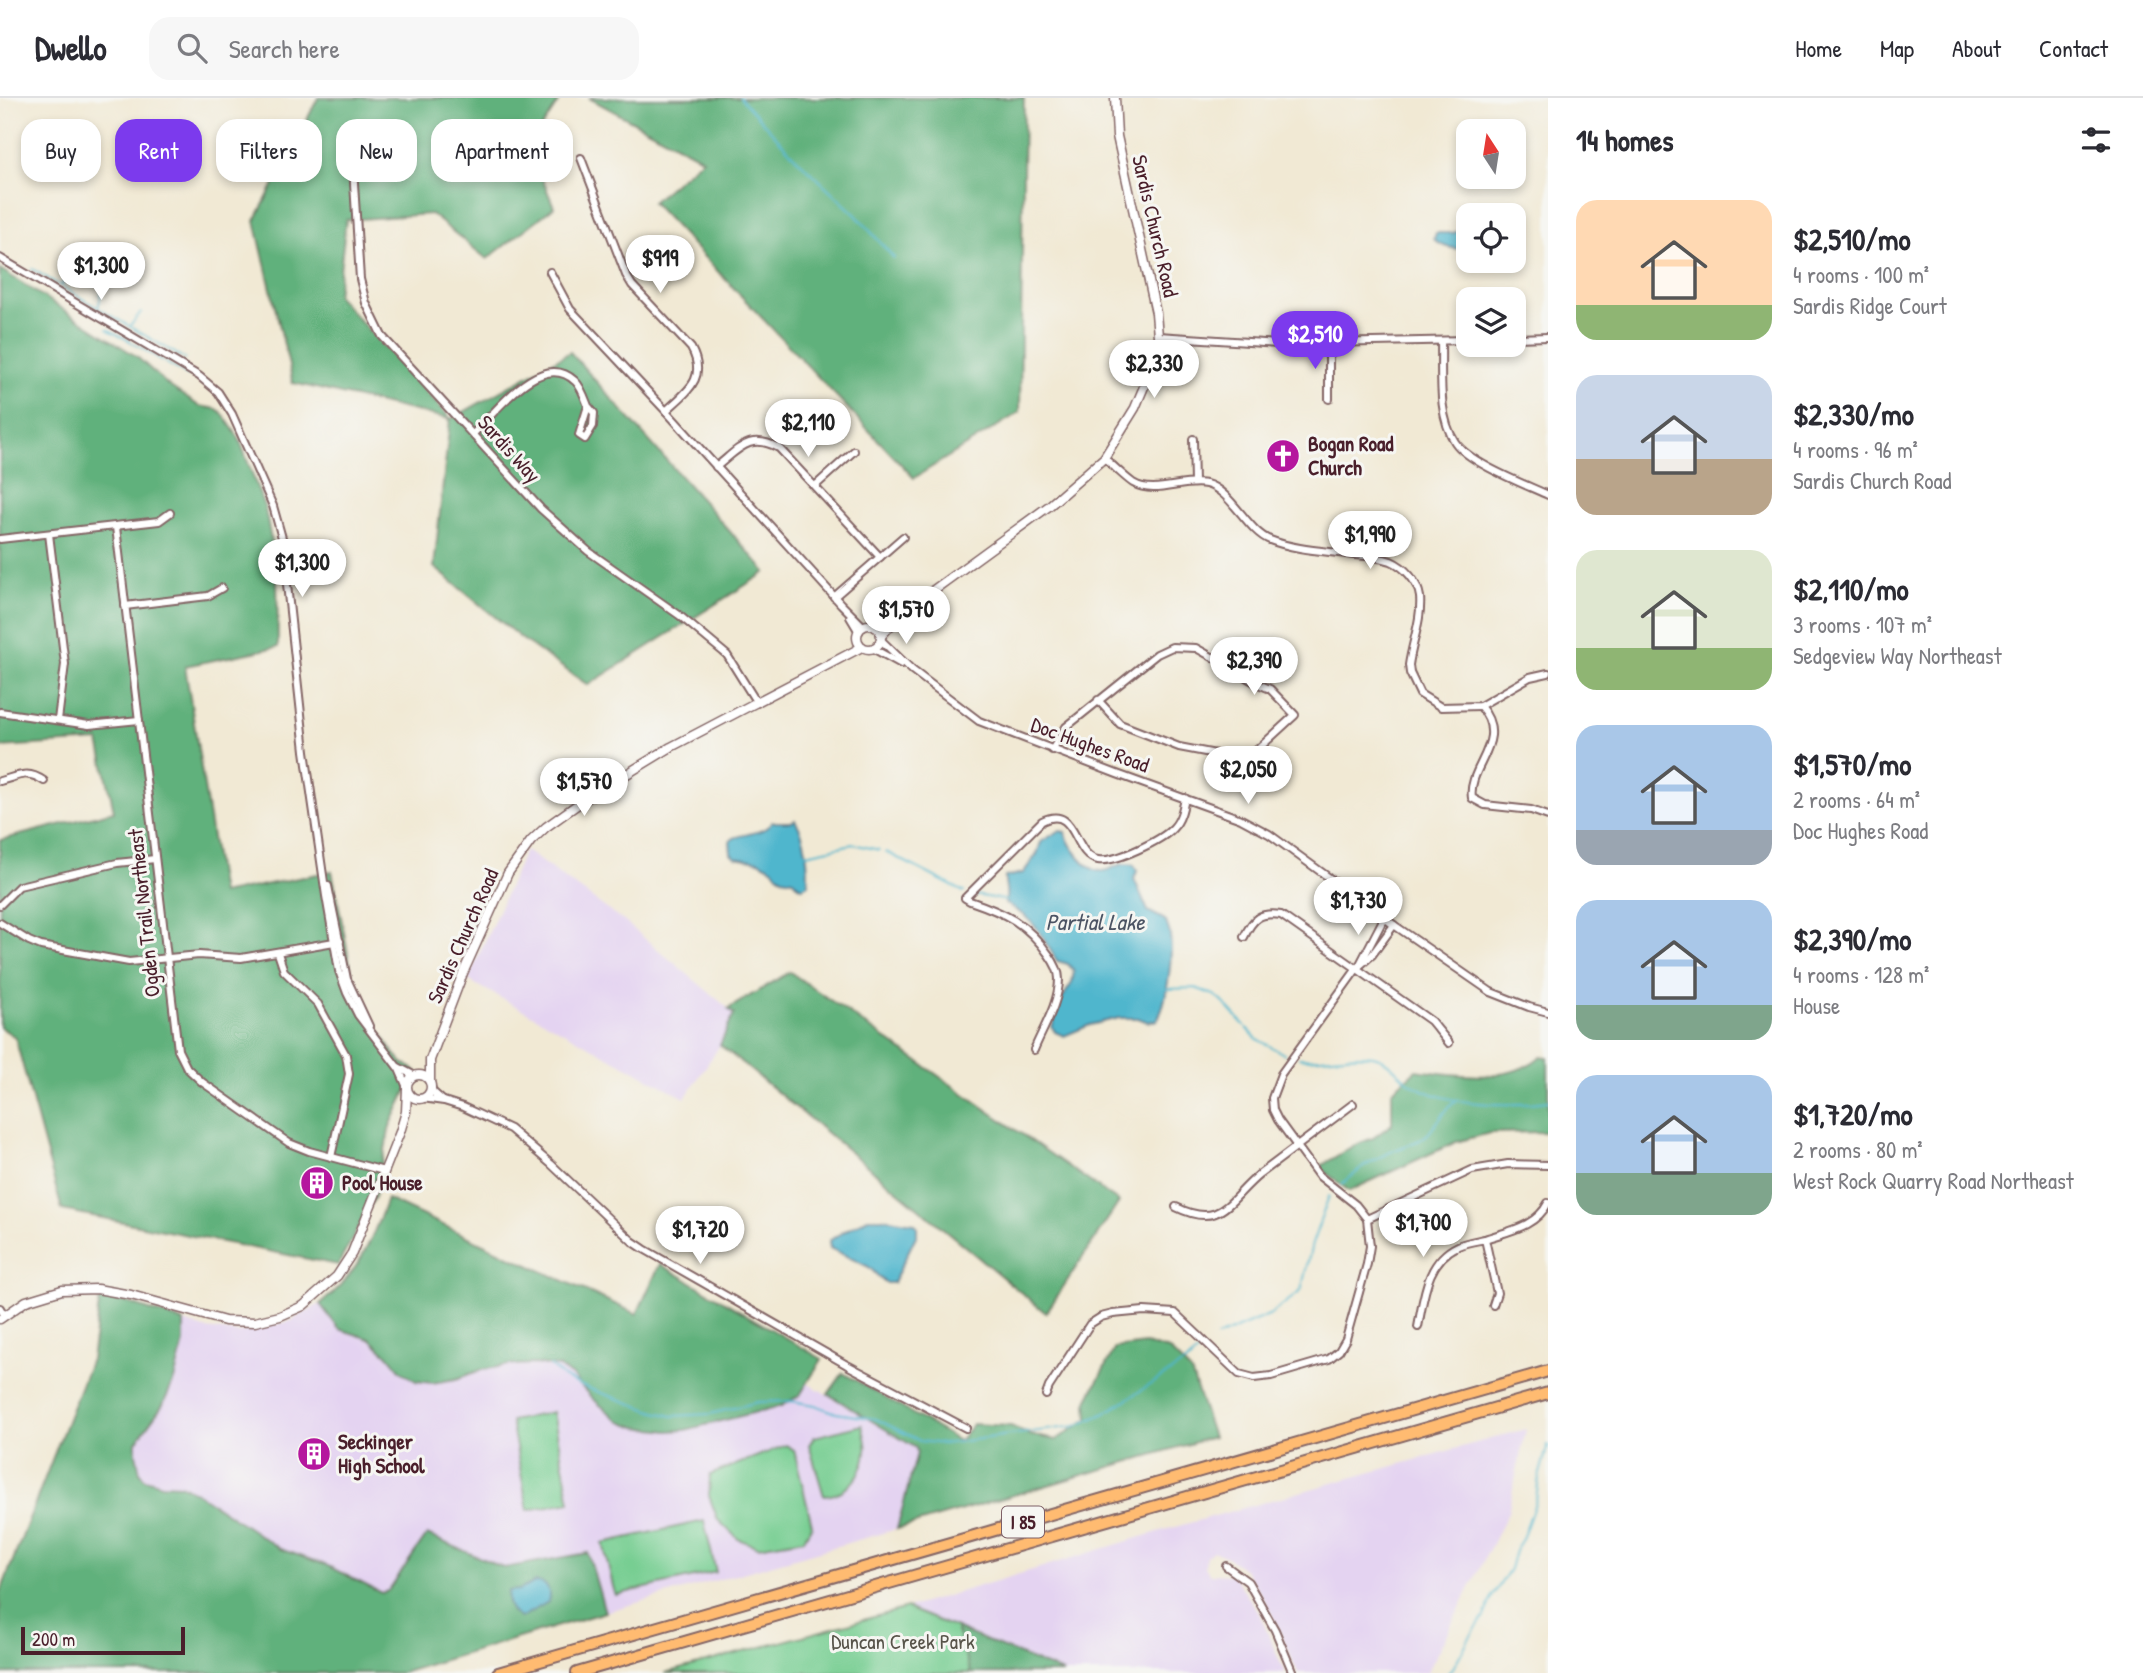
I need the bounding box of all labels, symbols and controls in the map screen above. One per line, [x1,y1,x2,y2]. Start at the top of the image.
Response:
search box [149,17,639,80]
text: Dwello [35,26,107,70]
icon: search [173,29,211,67]
text: Search here [229,31,340,66]
text: Home [1795,32,1842,64]
text: Map [1880,32,1914,64]
text: About [1952,32,2001,64]
text: Contact [2039,32,2108,64]
chip: Buy [21,119,101,182]
chip: Rent [115,119,202,182]
chip: Filters [216,119,322,182]
chip: New [336,119,417,182]
chip: Apartment [431,119,573,182]
north arrow [1456,119,1526,189]
map controls [1456,119,1526,357]
text: 14 homes [1576,120,1674,160]
icon: filters [2077,121,2115,159]
street label: Sardis Church Road [1125,152,1186,300]
button: locate [1456,203,1526,273]
text: $2,510/mo [1793,219,1911,259]
icon: home [1632,228,1716,312]
pin: $919 [619,236,701,295]
pin: $1,300 [44,242,158,302]
text: $919 [642,242,678,273]
text: $1,300 [73,249,129,280]
text: 4 rooms · 100 m² [1793,259,1929,290]
button: layers [1456,287,1526,357]
text: Sardis Ridge Court [1793,290,1947,321]
pin: $2,510 [1258,312,1372,371]
text: $2,510 [1287,318,1343,349]
pin: $2,330 [1097,341,1211,400]
text: $2,330 [1125,347,1183,378]
text: $2,330/mo [1793,394,1914,434]
pin: $2,110 [751,400,865,459]
icon: home [1632,403,1716,487]
text: $2,110 [781,406,835,437]
street label: Sardis Way [471,409,548,489]
place label: Bogan Road Church [1308,429,1394,482]
text: 4 rooms · 96 m² [1793,434,1918,465]
church icon: Bogan Road Church [1264,437,1302,475]
text: Sardis Church Road [1793,465,1952,496]
pin: $1,990 [1313,512,1427,571]
text: $1,990 [1344,518,1396,549]
pin: $1,300 [245,540,359,599]
text: $1,300 [274,546,330,577]
text: $2,110/mo [1793,569,1909,609]
icon: home [1632,578,1716,662]
pin: $1,570 [849,587,963,646]
text: $1,570 [878,593,934,624]
text: 3 rooms · 107 m² [1793,609,1932,640]
pin: $2,390 [1197,638,1311,697]
text: Sedgeview Way Northeast [1793,640,2002,671]
text: $2,390 [1226,644,1282,675]
street label: Doc Hughes Road [1027,710,1153,779]
text: $1,570/mo [1793,744,1911,784]
pin: $2,050 [1191,746,1305,806]
text: $2,050 [1219,753,1277,784]
icon: home [1632,753,1716,837]
pin: $1,570 [527,758,641,818]
text: $1,570 [556,765,612,796]
text: 2 rooms · 64 m² [1793,784,1920,815]
text: Doc Hughes Road [1793,815,1928,846]
street label: Ogden Trail Northeast [120,827,167,999]
street label: Sardis Church Road [420,864,505,1008]
pin: $1,730 [1301,878,1415,937]
text: $1,730 [1330,884,1386,915]
water label: Partial Lake [1046,906,1145,937]
text: $2,390/mo [1793,919,1911,959]
icon: home [1632,928,1716,1012]
text: 4 rooms · 128 m² [1793,959,1929,990]
text: House [1793,990,1840,1021]
text: $1,720/mo [1793,1094,1913,1134]
icon: home [1632,1103,1716,1187]
text: 2 rooms · 80 m² [1793,1134,1923,1165]
building icon: Pool House [298,1164,336,1202]
text: West Rock Quarry Road Northeast [1793,1165,2074,1196]
place label: Pool House [342,1168,423,1197]
pin: $1,700 [1366,1200,1480,1259]
pin: $1,720 [643,1206,757,1266]
text: $1,700 [1395,1206,1451,1237]
text: $1,720 [671,1213,729,1244]
place label: Seckinger High School [338,1427,425,1481]
building icon: Seckinger High School [295,1435,333,1473]
road number: I 85 [1002,1506,1044,1538]
scale bar [21,1624,186,1656]
text: 200 m [32,1626,75,1652]
park label: Duncan Creek Park [831,1627,975,1656]

